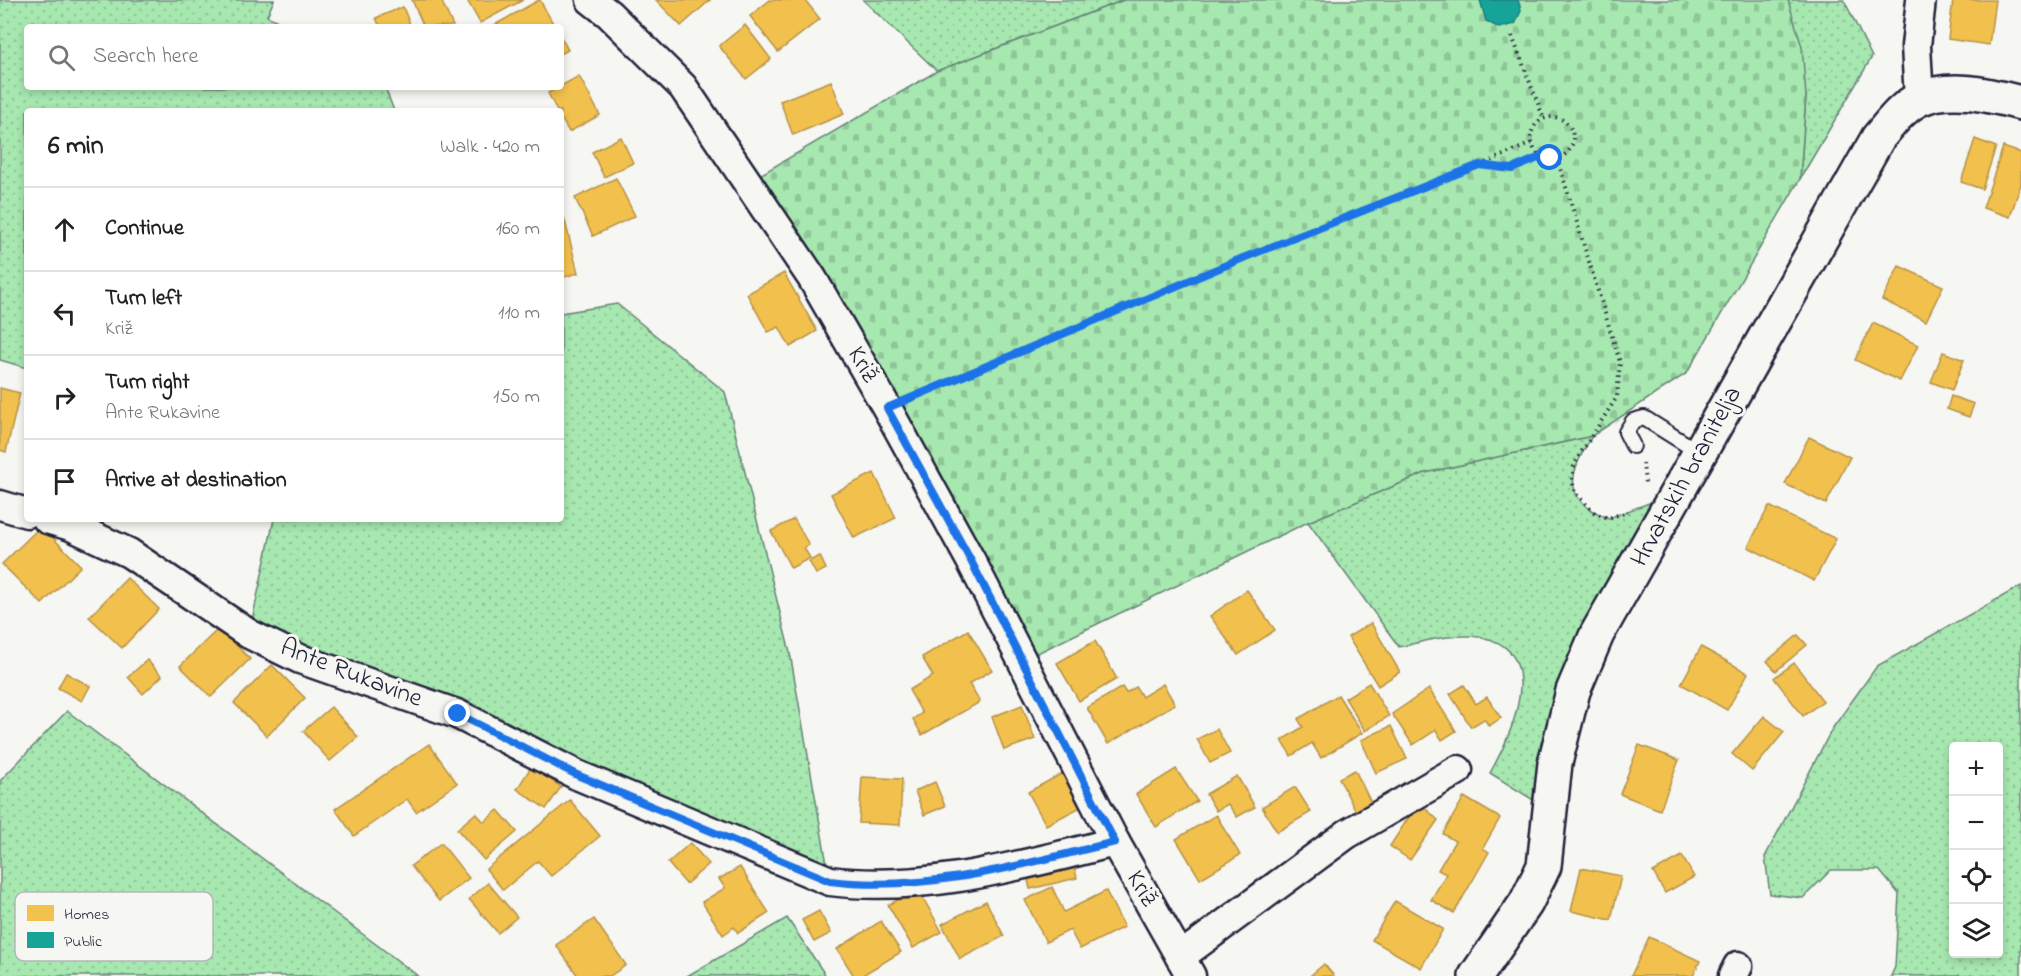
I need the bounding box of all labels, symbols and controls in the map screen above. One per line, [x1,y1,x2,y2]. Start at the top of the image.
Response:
search box [24,24,564,90]
icon: search [45,41,78,74]
text: Search here [93,41,198,73]
text: 6 min [48,128,104,166]
text: Walk · 420 m [440,133,540,162]
route start [1536,144,1562,170]
icon: ahead [48,213,81,246]
text: Continue [105,213,184,245]
text: 160 m [496,215,540,244]
text: Turn left [105,283,182,315]
icon: left [48,297,81,330]
text: 110 m [498,299,540,328]
text: Križ [105,315,133,344]
street label: Križ [836,340,888,390]
text: Turn right [105,367,190,399]
street label: Hrvatskih branitelja [1622,380,1752,574]
icon: right [48,381,81,414]
text: 150 m [493,383,540,412]
text: Ante Rukavine [105,399,220,428]
icon: arrive [48,465,81,498]
text: Arrive at destination [105,465,287,497]
street label: Ante Rukavine [274,629,428,719]
route end [444,700,470,726]
map controls [1949,742,2003,958]
button: + [1949,742,2003,796]
button: − [1949,796,2003,850]
button: locate [1949,850,2003,904]
street label: Križ [1115,864,1167,914]
legend [15,892,213,961]
text: Homes [64,903,109,927]
button: layers [1949,904,2003,958]
text: Public [64,930,103,954]

